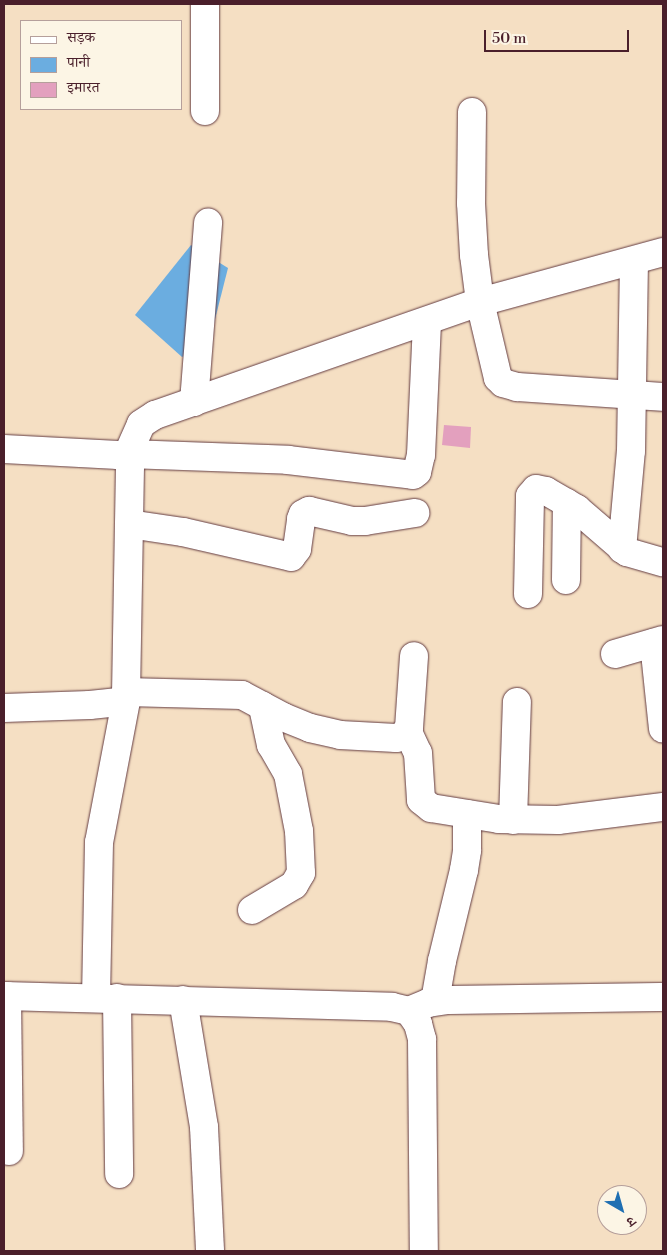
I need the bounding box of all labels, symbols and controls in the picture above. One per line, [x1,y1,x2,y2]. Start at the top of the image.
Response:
legend [20,20,182,110]
scale bar [487,20,632,52]
text: सड़क [67,28,95,47]
text: 50 m [492,29,526,48]
text: पानी [67,53,90,72]
text: इमारत [67,78,100,97]
north arrow [597,1185,647,1235]
text: उ [622,1212,639,1230]

